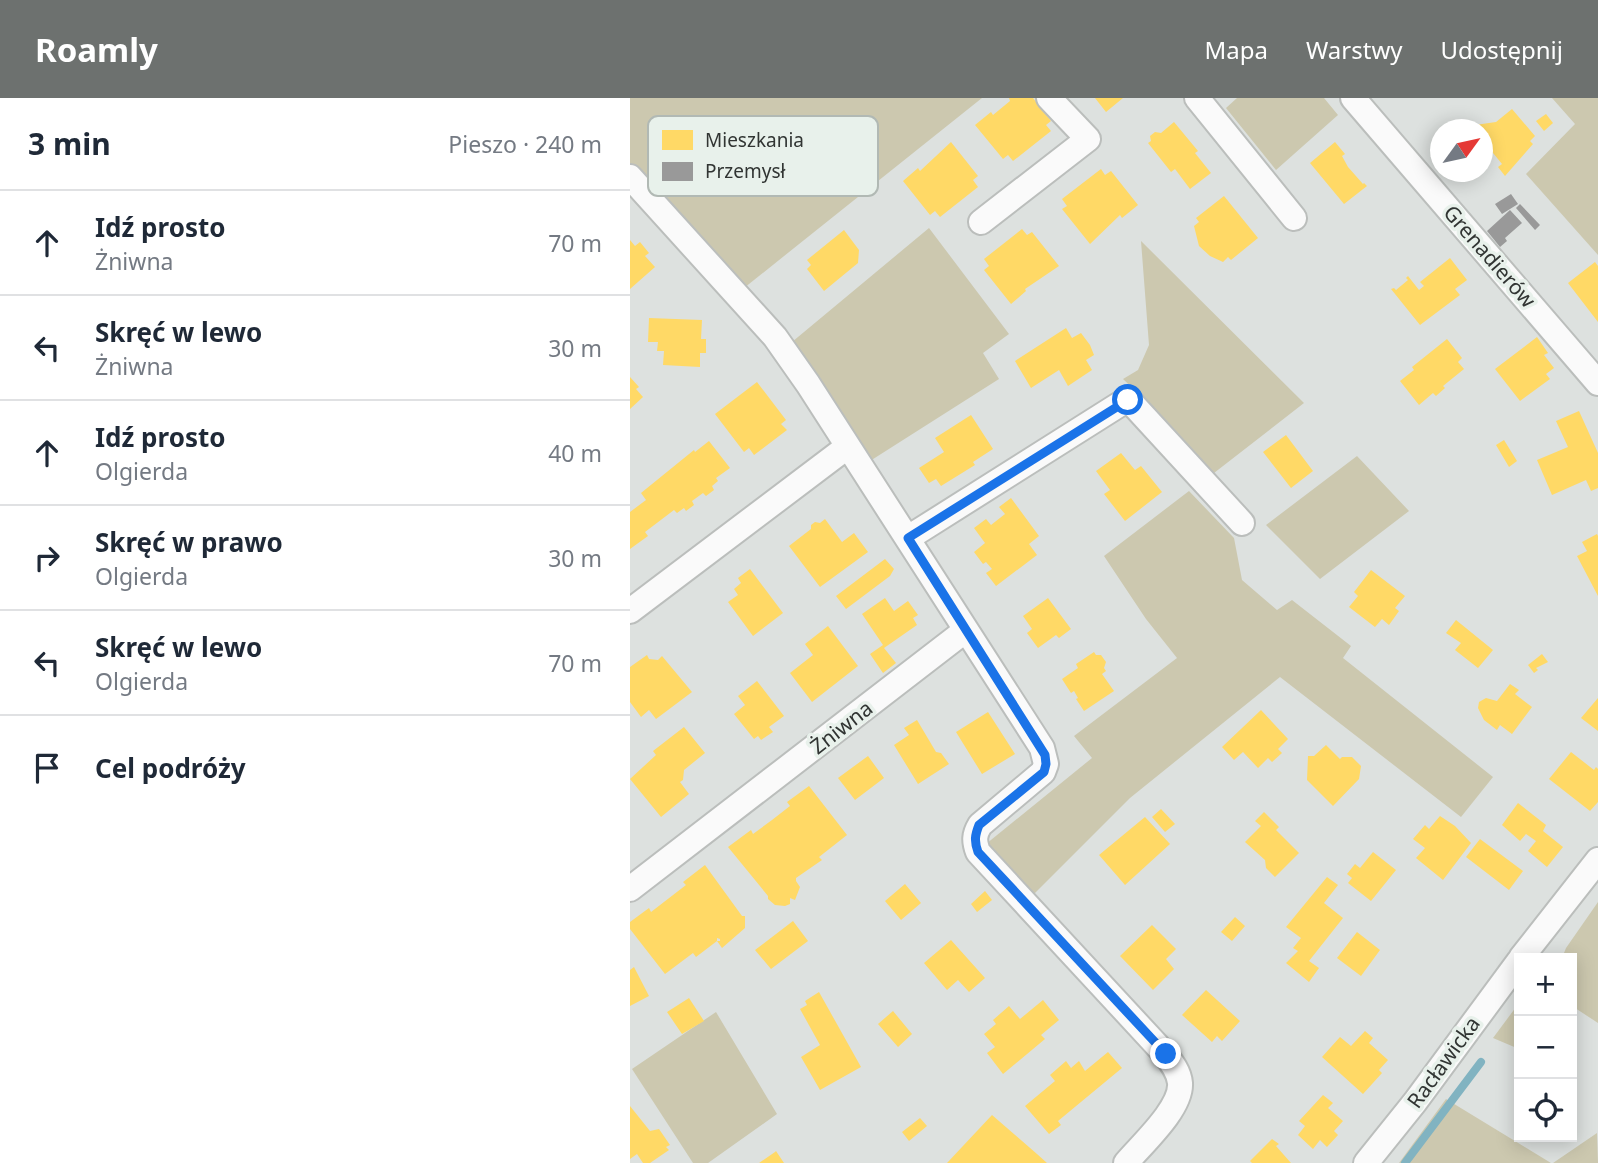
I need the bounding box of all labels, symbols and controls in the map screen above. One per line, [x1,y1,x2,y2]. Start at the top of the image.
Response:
text: Roamly [35,27,158,72]
text: Mapa [1205,33,1268,66]
text: Warstwy [1306,33,1403,66]
text: Udostępnij [1441,33,1563,66]
legend [648,116,878,196]
north arrow [1430,119,1493,182]
text: 3 min [28,123,111,164]
text: Mieszkania [705,127,804,153]
text: Pieszo · 240 m [448,128,602,160]
text: Przemysł [705,158,787,184]
street label: Grenadierów [1438,199,1543,314]
text: Idź prosto [95,209,226,245]
icon: ahead [28,224,66,262]
text: 70 m [548,227,602,259]
text: Żniwna [95,245,174,277]
text: Skręć w lewo [95,314,262,350]
icon: left [28,329,66,367]
text: 30 m [548,332,602,364]
text: Żniwna [95,350,174,382]
route start [1112,384,1143,415]
text: Idź prosto [95,419,226,455]
icon: ahead [28,434,66,472]
text: 40 m [548,437,602,469]
text: Olgierda [95,455,188,487]
text: Skręć w prawo [95,524,283,560]
icon: right [28,539,66,577]
text: 30 m [548,542,602,574]
text: Olgierda [95,560,188,592]
text: Skręć w lewo [95,629,262,665]
icon: left [28,644,66,682]
text: 70 m [548,647,602,679]
text: Olgierda [95,665,188,697]
street label: Żniwna [804,694,878,760]
icon: arrive [28,749,66,787]
text: Cel podróży [95,750,246,786]
map controls [1514,953,1577,1142]
button: + [1514,953,1577,1016]
street label: Racławicka [1400,1010,1486,1114]
button: − [1514,1016,1577,1079]
route end [1150,1038,1181,1069]
button: locate [1514,1079,1577,1142]

